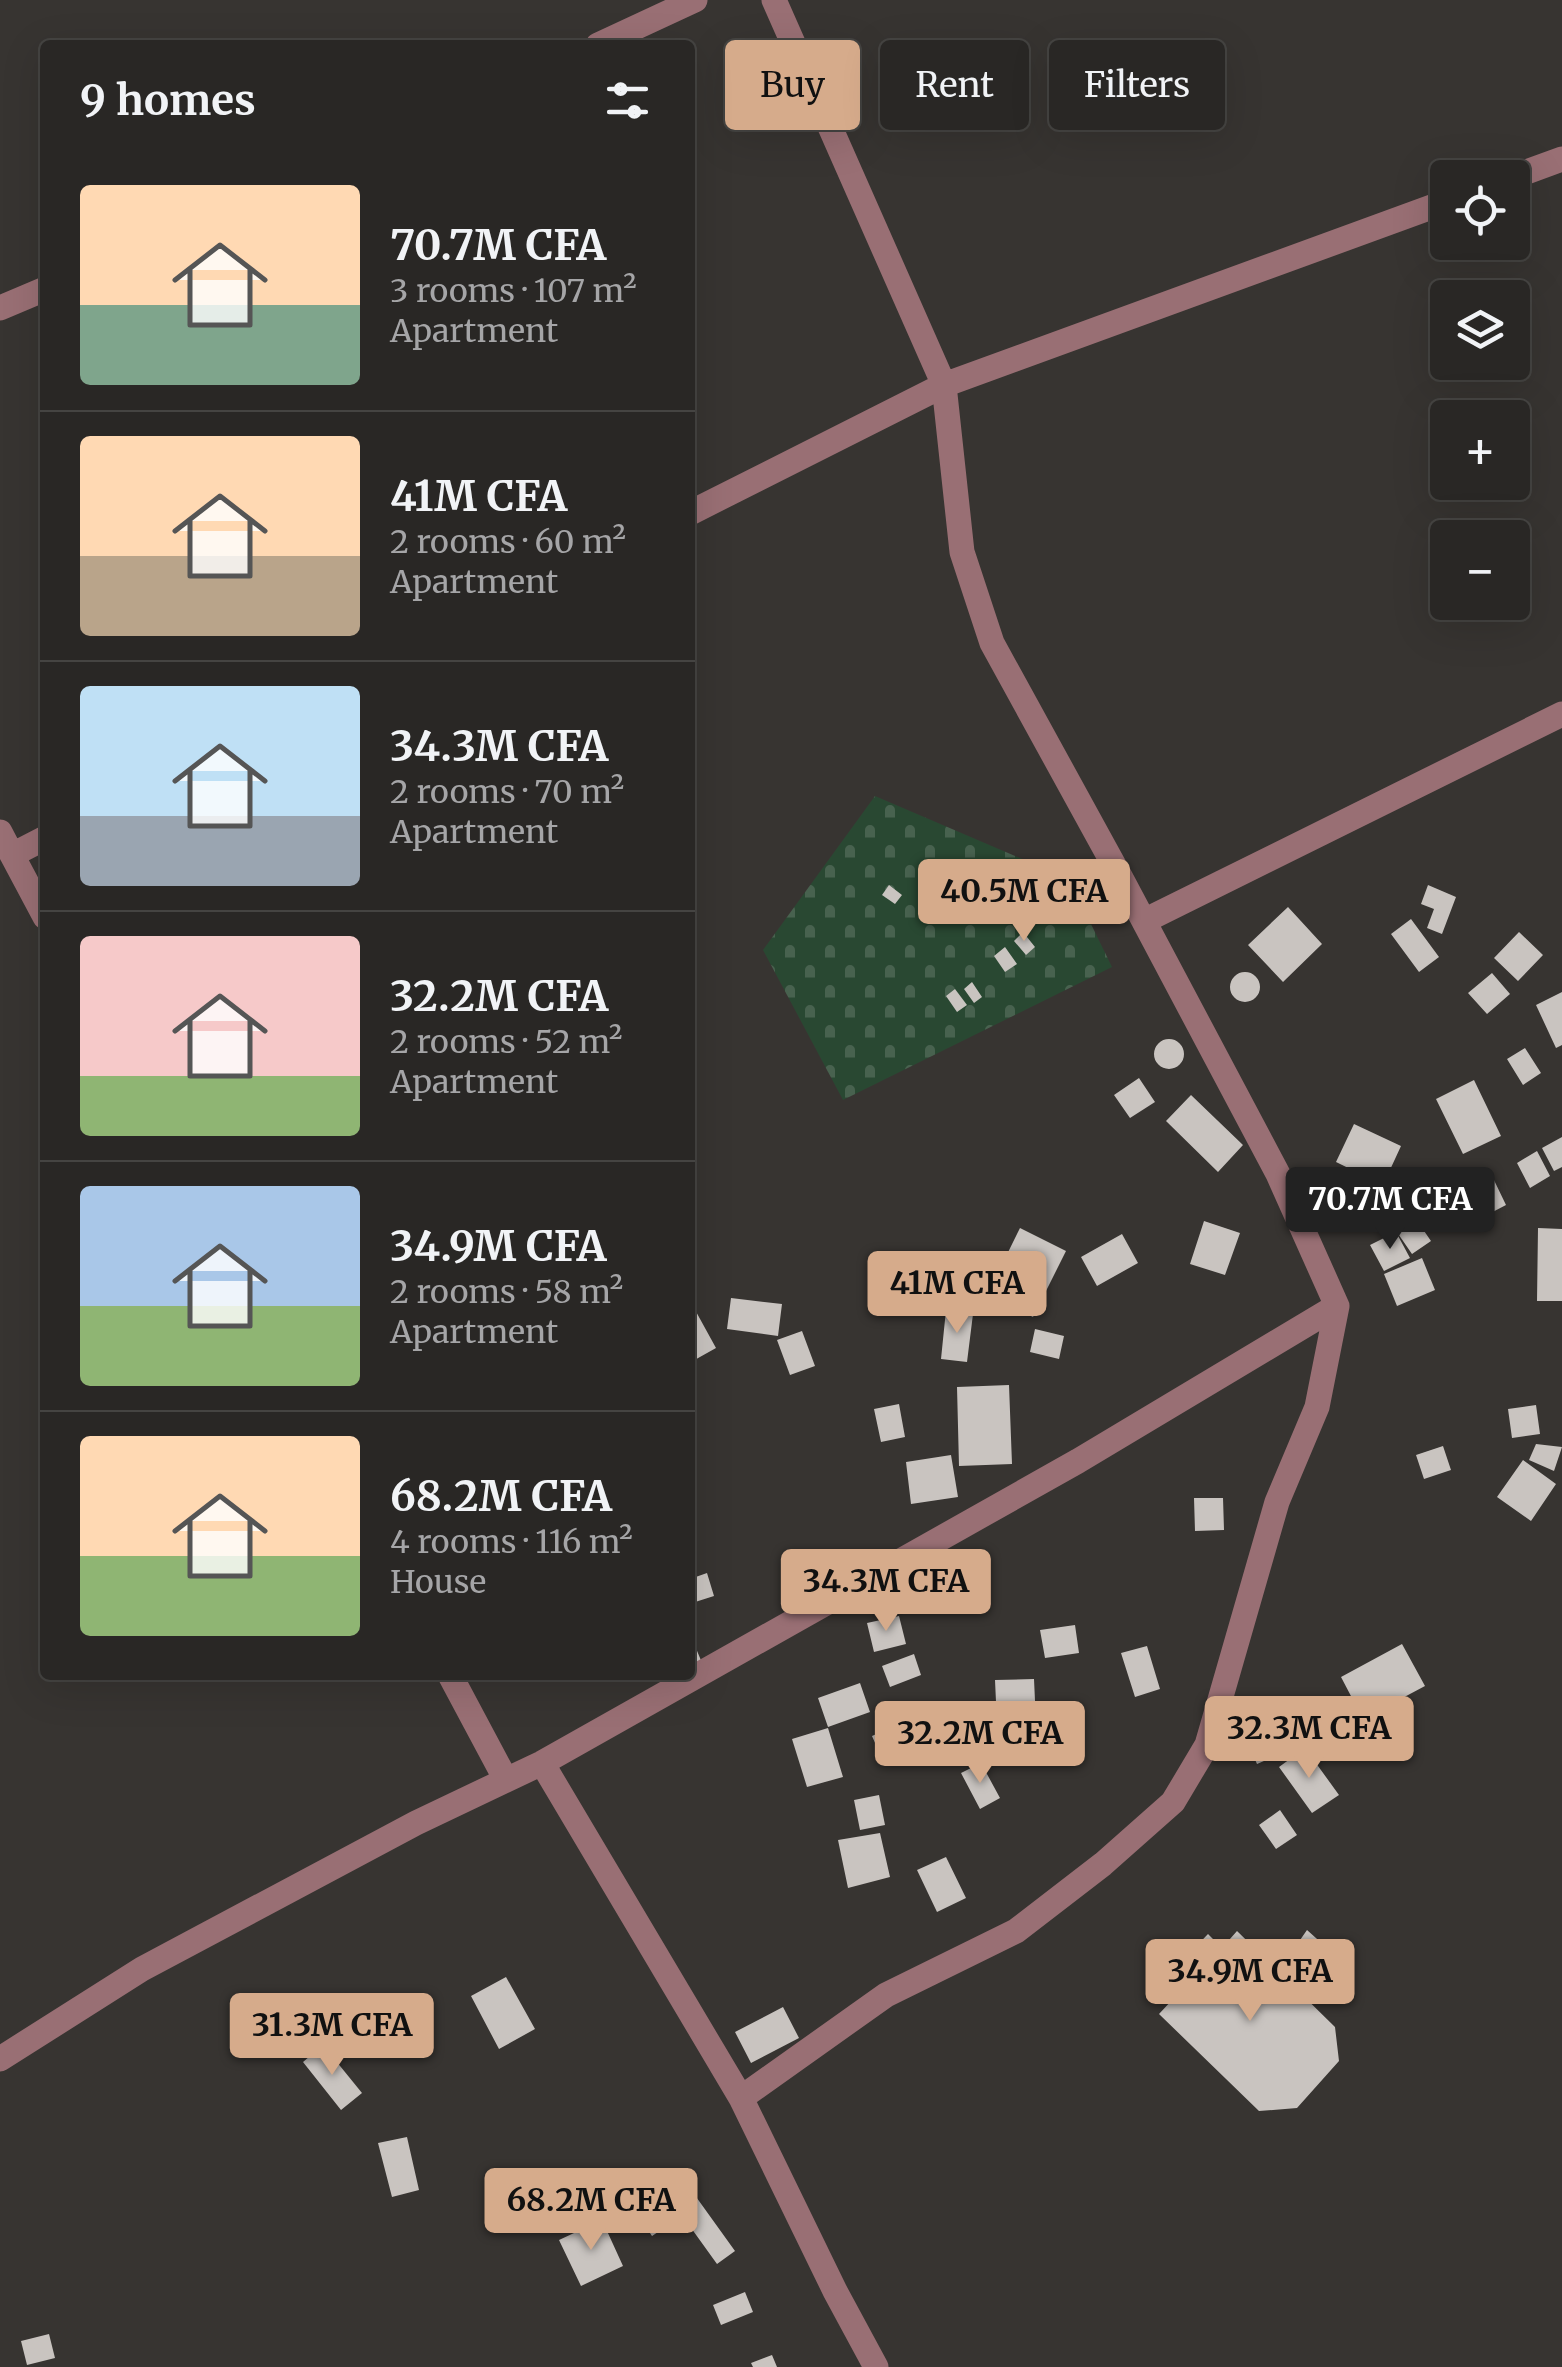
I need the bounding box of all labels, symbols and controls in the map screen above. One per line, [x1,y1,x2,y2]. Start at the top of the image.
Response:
chip: Buy [725,40,860,130]
chip: Rent [880,40,1029,130]
chip: Filters [1049,40,1225,130]
icon: filters [600,73,655,128]
text: 9 homes [80,74,256,126]
map controls [1430,160,1530,620]
button: locate [1430,160,1530,260]
text: 70.7M CFA [390,219,606,271]
icon: home [160,225,280,345]
text: 3 rooms · 107 m² [390,271,637,311]
button: layers [1430,280,1530,380]
text: Apartment [390,311,558,351]
button: + [1430,400,1530,500]
text: 41M CFA [390,470,567,522]
icon: home [160,476,280,596]
button: − [1430,520,1530,620]
text: 2 rooms · 60 m² [390,522,626,562]
text: Apartment [390,562,558,602]
text: 34.3M CFA [390,720,608,772]
icon: home [160,726,280,846]
text: 2 rooms · 70 m² [390,772,624,812]
text: Apartment [390,812,558,852]
pin: 40.5M CFA [910,859,1138,944]
text: 40.5M CFA [940,871,1108,911]
text: 32.2M CFA [390,970,608,1022]
icon: home [160,976,280,1096]
text: 2 rooms · 52 m² [390,1022,622,1062]
text: Apartment [390,1062,558,1102]
pin: 70.7M CFA [1276,1167,1504,1252]
text: 70.7M CFA [1308,1179,1472,1219]
text: 34.9M CFA [390,1220,607,1272]
icon: home [160,1226,280,1346]
pin: 41M CFA [865,1251,1049,1336]
text: 41M CFA [890,1263,1024,1303]
text: 2 rooms · 58 m² [390,1272,623,1312]
text: Apartment [390,1312,558,1352]
text: 68.2M CFA [390,1470,612,1522]
icon: home [160,1476,280,1596]
text: 4 rooms · 116 m² [390,1522,633,1562]
pin: 34.3M CFA [772,1549,1000,1634]
text: 34.3M CFA [803,1561,969,1601]
text: House [390,1562,486,1602]
pin: 32.3M CFA [1195,1696,1423,1781]
pin: 32.2M CFA [866,1701,1094,1786]
text: 32.3M CFA [1227,1708,1391,1748]
text: 32.2M CFA [897,1713,1063,1753]
pin: 34.9M CFA [1136,1939,1364,2024]
text: 34.9M CFA [1168,1951,1332,1991]
pin: 31.3M CFA [218,1993,446,2078]
text: 31.3M CFA [252,2005,412,2045]
pin: 68.2M CFA [477,2168,705,2253]
text: 68.2M CFA [507,2180,676,2220]

